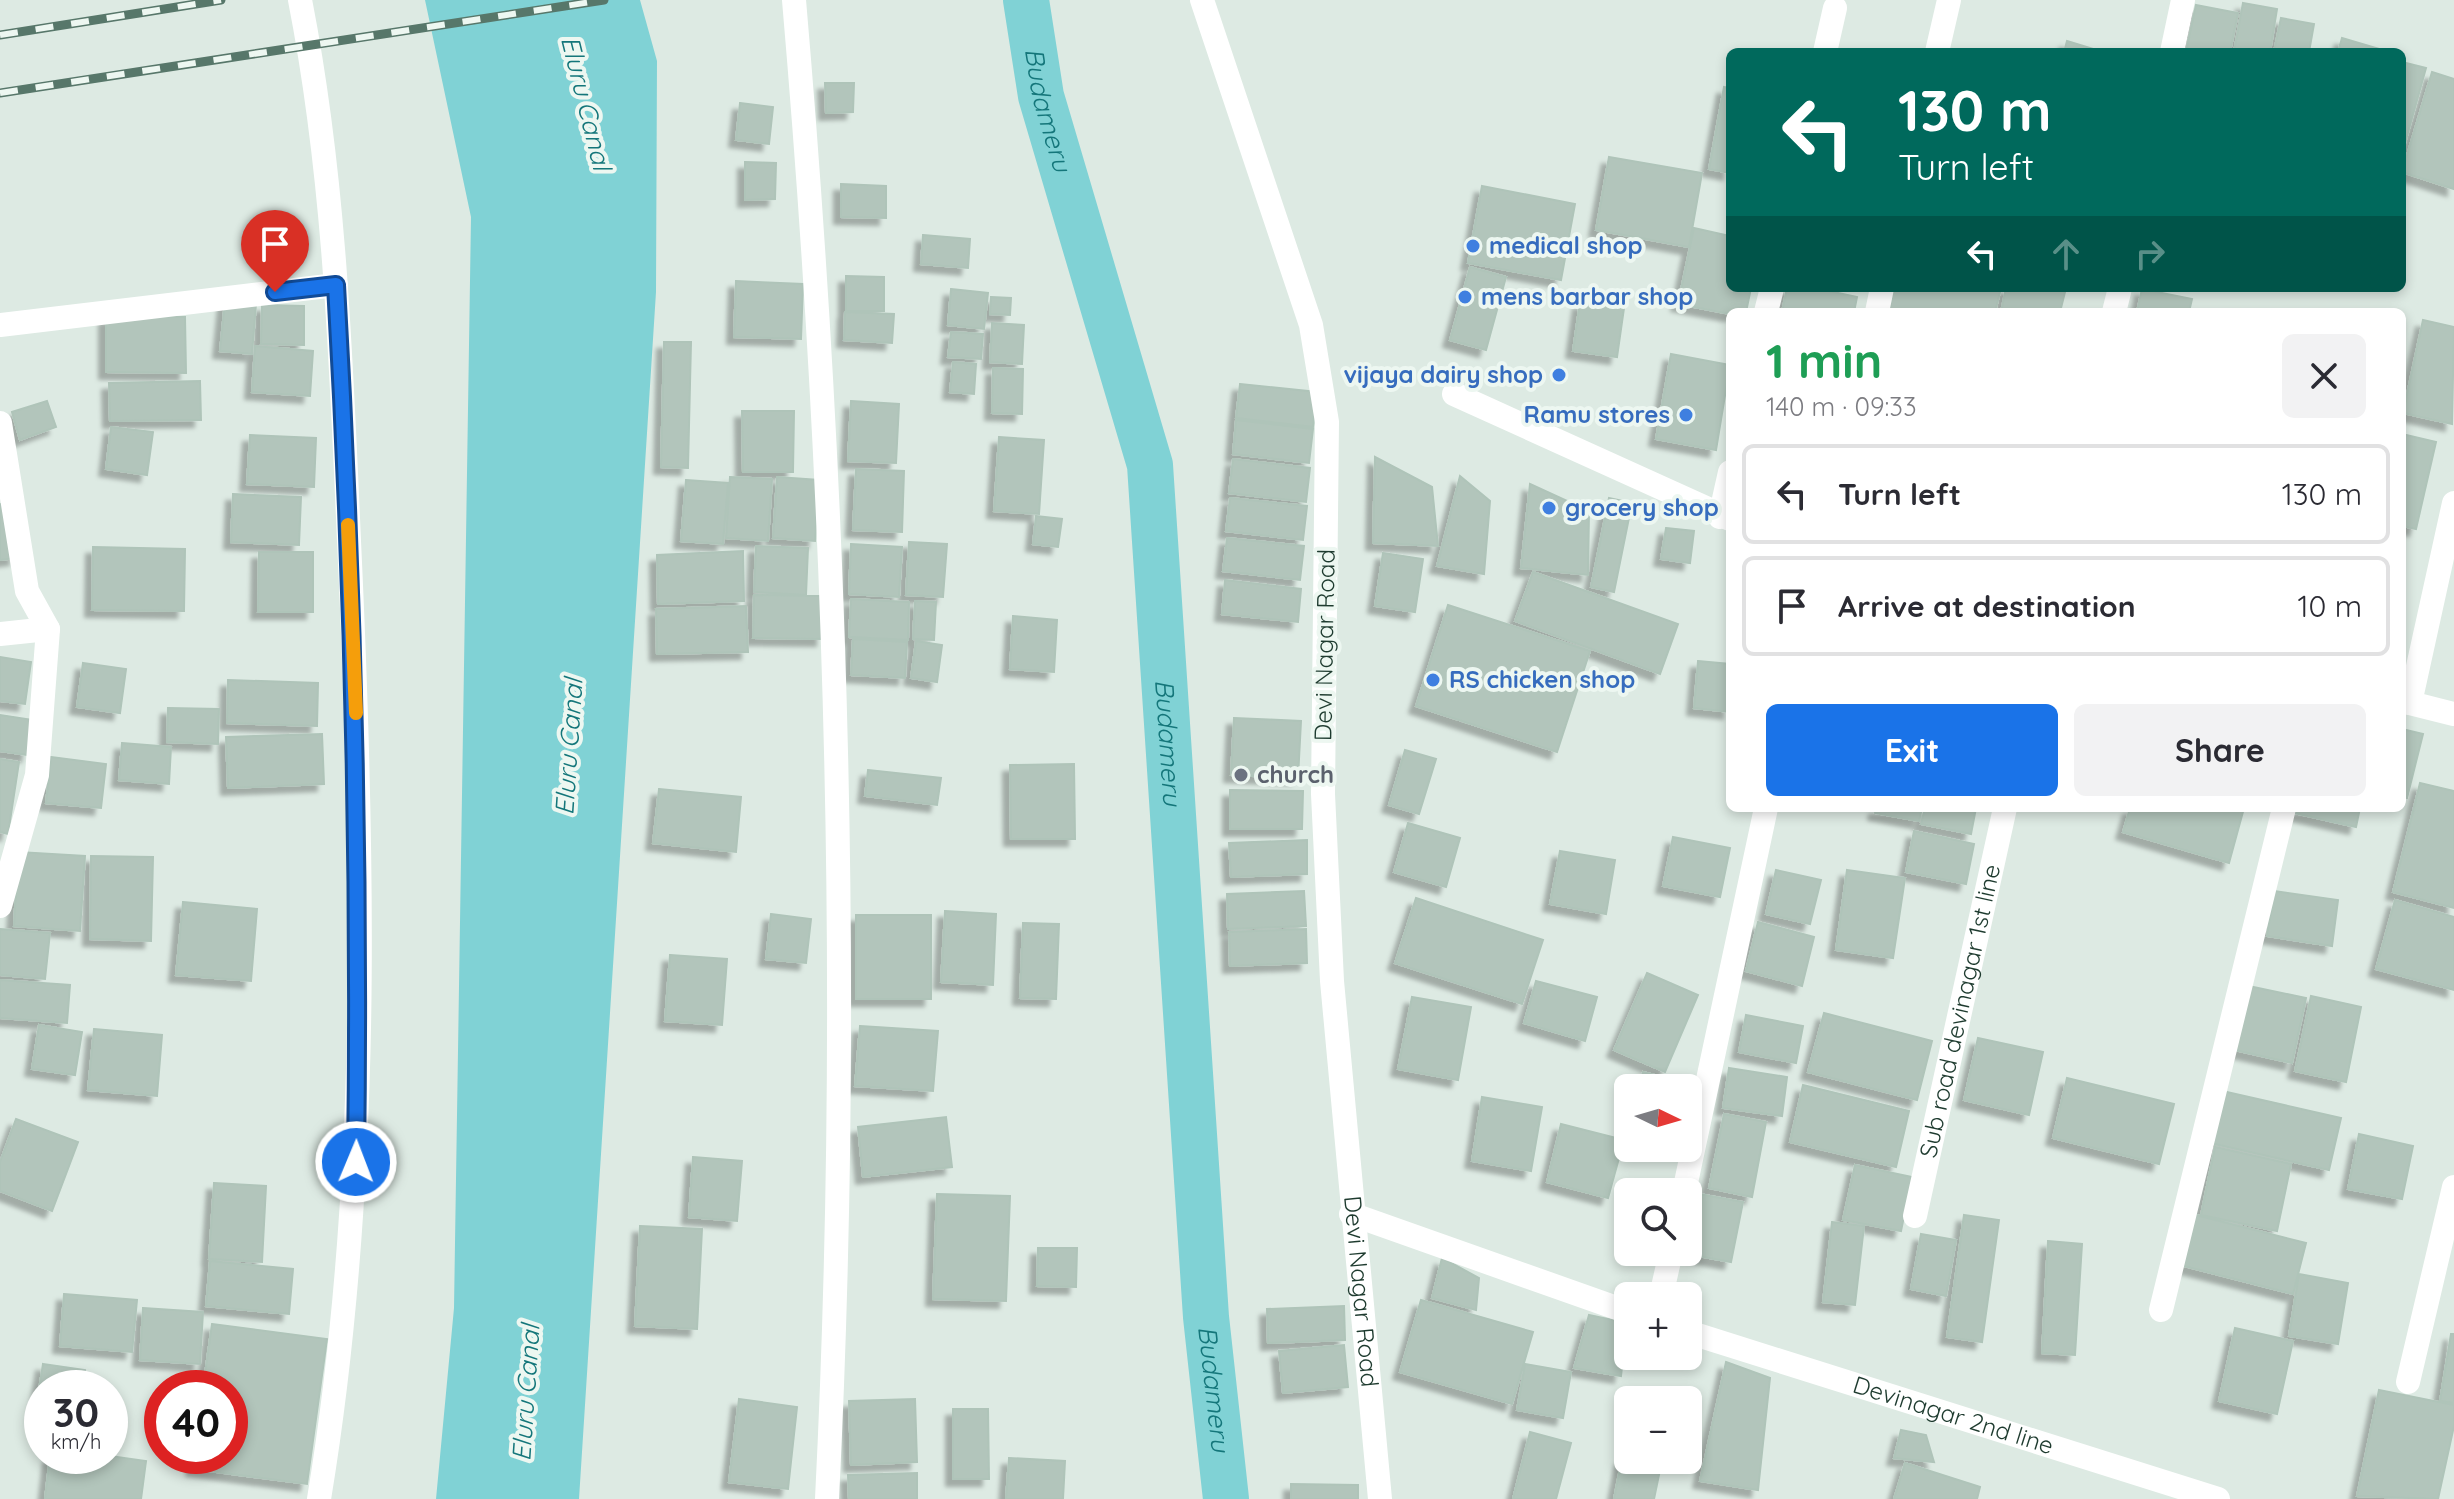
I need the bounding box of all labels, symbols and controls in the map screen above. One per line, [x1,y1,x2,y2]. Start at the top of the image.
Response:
water label: Eluru Canal [554,33,620,176]
water label: Budameru [1018,46,1080,177]
text: 130 m [1898,75,2052,145]
icon: left [1766,80,1870,184]
text: Turn left [1898,144,2034,189]
pin [241,210,309,292]
icon: arrive [253,222,297,266]
place label: medical shop [1489,230,1642,260]
icon: left [1960,232,2004,276]
icon: ahead [2044,232,2088,276]
icon: right [2128,232,2172,276]
marker: medical shop [1464,237,1482,255]
place label: mens barbar shop [1481,281,1693,311]
marker: mens barbar shop [1456,288,1474,306]
text: 1 min [1766,330,1882,390]
button: close [2282,334,2366,418]
place label: vijaya dairy shop [1344,359,1543,389]
marker: vijaya dairy shop [1550,366,1568,384]
text: 140 m · 09:33 [1766,390,1917,423]
place label: Ramu stores [1524,399,1670,429]
marker: Ramu stores [1677,406,1695,424]
icon: left [1770,472,1814,516]
text: Turn left [1838,475,1961,513]
text: 130 m [2282,475,2362,513]
place label: grocery shop [1565,492,1719,522]
marker: grocery shop [1540,499,1558,517]
street label: Devi Nagar Road [1307,549,1341,741]
icon: arrive [1770,584,1814,628]
text: Arrive at destination [1838,587,2136,625]
text: 10 m [2298,587,2362,625]
place label: RS chicken shop [1449,664,1635,694]
marker: RS chicken shop [1424,671,1442,689]
water label: Eluru Canal [547,675,590,816]
water label: Budameru [1148,678,1189,808]
button: Exit [1766,704,2058,796]
button: Share [2074,704,2366,796]
place label: church [1257,759,1334,789]
marker: church [1232,766,1250,784]
street label: Sub road devinagar 1st line [1912,861,2006,1160]
north arrow [1614,1074,1702,1162]
map controls [1614,1074,1702,1474]
position arrow [314,1120,398,1204]
button: search [1614,1178,1702,1266]
street label: Devi Nagar Road [1338,1194,1386,1388]
button: + [1614,1282,1702,1370]
water label: Eluru Canal [504,1321,547,1462]
water label: Budameru [1191,1324,1238,1455]
street label: Devinagar 2nd line [1849,1369,2058,1460]
speed limit sign: 40 [144,1370,248,1474]
button: − [1614,1386,1702,1474]
text: 30 [53,1387,99,1437]
text: km/h [51,1429,101,1454]

